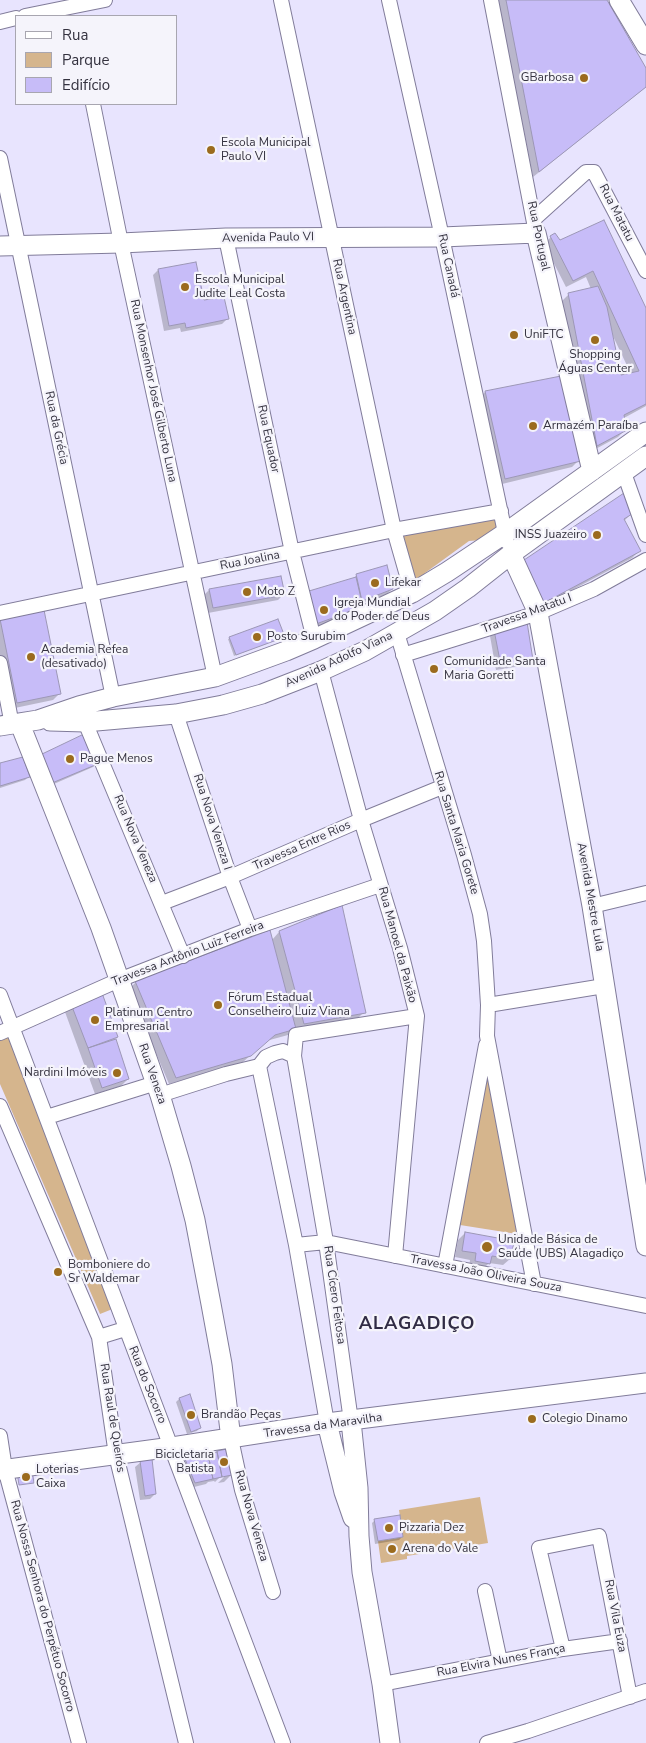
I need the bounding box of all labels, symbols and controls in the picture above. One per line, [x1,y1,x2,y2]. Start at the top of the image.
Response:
legend [15,15,178,105]
text: Rua [62,25,88,45]
text: Parque [62,50,110,70]
place label: GBarbosa [521,71,574,85]
marker: GBarbosa [578,72,590,84]
text: Edifício [62,75,110,95]
place label: Escola Municipal Paulo VI [221,136,311,164]
marker: Escola Municipal Paulo VI [205,144,217,156]
street label: Rua Matatu [595,182,637,244]
street label: Rua Portugal [524,200,552,272]
street label: Avenida Paulo VI [222,230,314,246]
street label: Rua Canadá [434,233,462,299]
street label: Rua Argentina [329,258,359,336]
place label: Escola Municipal Judite Leal Costa [195,273,285,301]
marker: Escola Municipal Judite Leal Costa [179,281,191,293]
street label: Rua Monsenhor José Gilberto Luna [127,298,179,484]
place label: UniFTC [524,328,564,342]
marker: UniFTC [508,329,520,341]
marker: Shopping Águas Center [589,334,601,346]
place label: Shopping Águas Center [558,348,632,376]
street label: Rua da Grécia [41,390,71,466]
street label: Rua Equador [254,404,282,474]
place label: Armazém Paraíba [543,419,638,433]
marker: Armazém Paraíba [527,420,539,432]
place label: INSS Juazeiro [515,528,587,542]
marker: INSS Juazeiro [591,529,603,541]
street label: Rua Joalina [219,548,281,574]
place label: Lifekar [385,576,421,590]
marker: Lifekar [369,577,381,589]
place label: Moto Z [257,585,295,599]
marker: Moto Z [241,586,253,598]
street label: Travessa Matatu I [480,591,574,637]
place label: Igreja Mundial do Poder de Deus [334,596,430,624]
marker: Igreja Mundial do Poder de Deus [318,604,330,616]
street label: Avenida Adolfo Viana [283,629,395,691]
place label: Posto Surubim [267,630,346,644]
marker: Posto Surubim [251,631,263,643]
place label: Academia Refea (desativado) [41,643,128,671]
marker: Academia Refea (desativado) [25,651,37,663]
place label: Comunidade Santa Maria Goretti [444,655,546,683]
marker: Comunidade Santa Maria Goretti [428,663,440,675]
place label: Pague Menos [80,752,153,766]
marker: Pague Menos [64,753,76,765]
street label: Rua Santa Maria Gorete [430,770,482,896]
street label: Rua Nova Veneza I [190,772,234,872]
street label: Rua Nova Veneza [110,793,160,885]
street label: Travessa Entre Rios [251,818,353,874]
street label: Avenida Mestre Lula [573,841,607,953]
street label: Rua Manoel da Paixão [375,885,419,1005]
street label: Travessa Antônio Luiz Ferreira [110,918,266,990]
place label: Fórum Estadual Conselheiro Luiz Viana [228,991,350,1019]
marker: Fórum Estadual Conselheiro Luiz Viana [212,999,224,1011]
place label: Platinum Centro Empresarial [105,1006,192,1034]
marker: Platinum Centro Empresarial [89,1014,101,1026]
street label: Rua Veneza [135,1042,169,1106]
place label: Nardini Imóveis [24,1066,107,1080]
marker: Nardini Imóveis [111,1067,123,1079]
place label: Unidade Básica de Saúde (UBS) Alagadiço [498,1233,624,1261]
marker: Unidade Básica de Saúde (UBS) Alagadiço [480,1240,494,1254]
street label: Rua Cícero Feitosa [320,1245,348,1345]
street label: Travessa João Oliveira Souza [409,1252,563,1296]
place label: Bomboniere do Sr Waldemar [68,1258,150,1286]
marker: Bomboniere do Sr Waldemar [52,1266,64,1278]
district label: ALAGADIÇO [358,1314,476,1336]
street label: Rua do Socorro [125,1344,169,1426]
street label: Rua Raul de Queirós [96,1362,128,1474]
place label: Brandão Peças [201,1408,281,1422]
marker: Brandão Peças [185,1409,197,1421]
street label: Travessa da Maravilha [263,1411,383,1441]
place label: Colegio Dinamo [542,1412,628,1426]
marker: Colegio Dinamo [526,1413,538,1425]
place label: Bicicletaria Batista [155,1448,214,1476]
marker: Bicicletaria Batista [218,1456,230,1468]
place label: Loterias Caixa [36,1463,79,1491]
street label: Rua Nova Veneza [231,1469,271,1563]
marker: Loterias Caixa [20,1471,32,1483]
street label: Rua Nossa Senhora do Perpétuo Socorro [7,1499,77,1713]
place label: Pizzaria Dez [399,1521,464,1535]
marker: Pizzaria Dez [383,1522,395,1534]
place label: Arena do Vale [402,1542,478,1556]
marker: Arena do Vale [386,1543,398,1555]
street label: Rua Vila Euza [601,1578,629,1654]
street label: Rua Elvira Nunes França [435,1641,567,1681]

